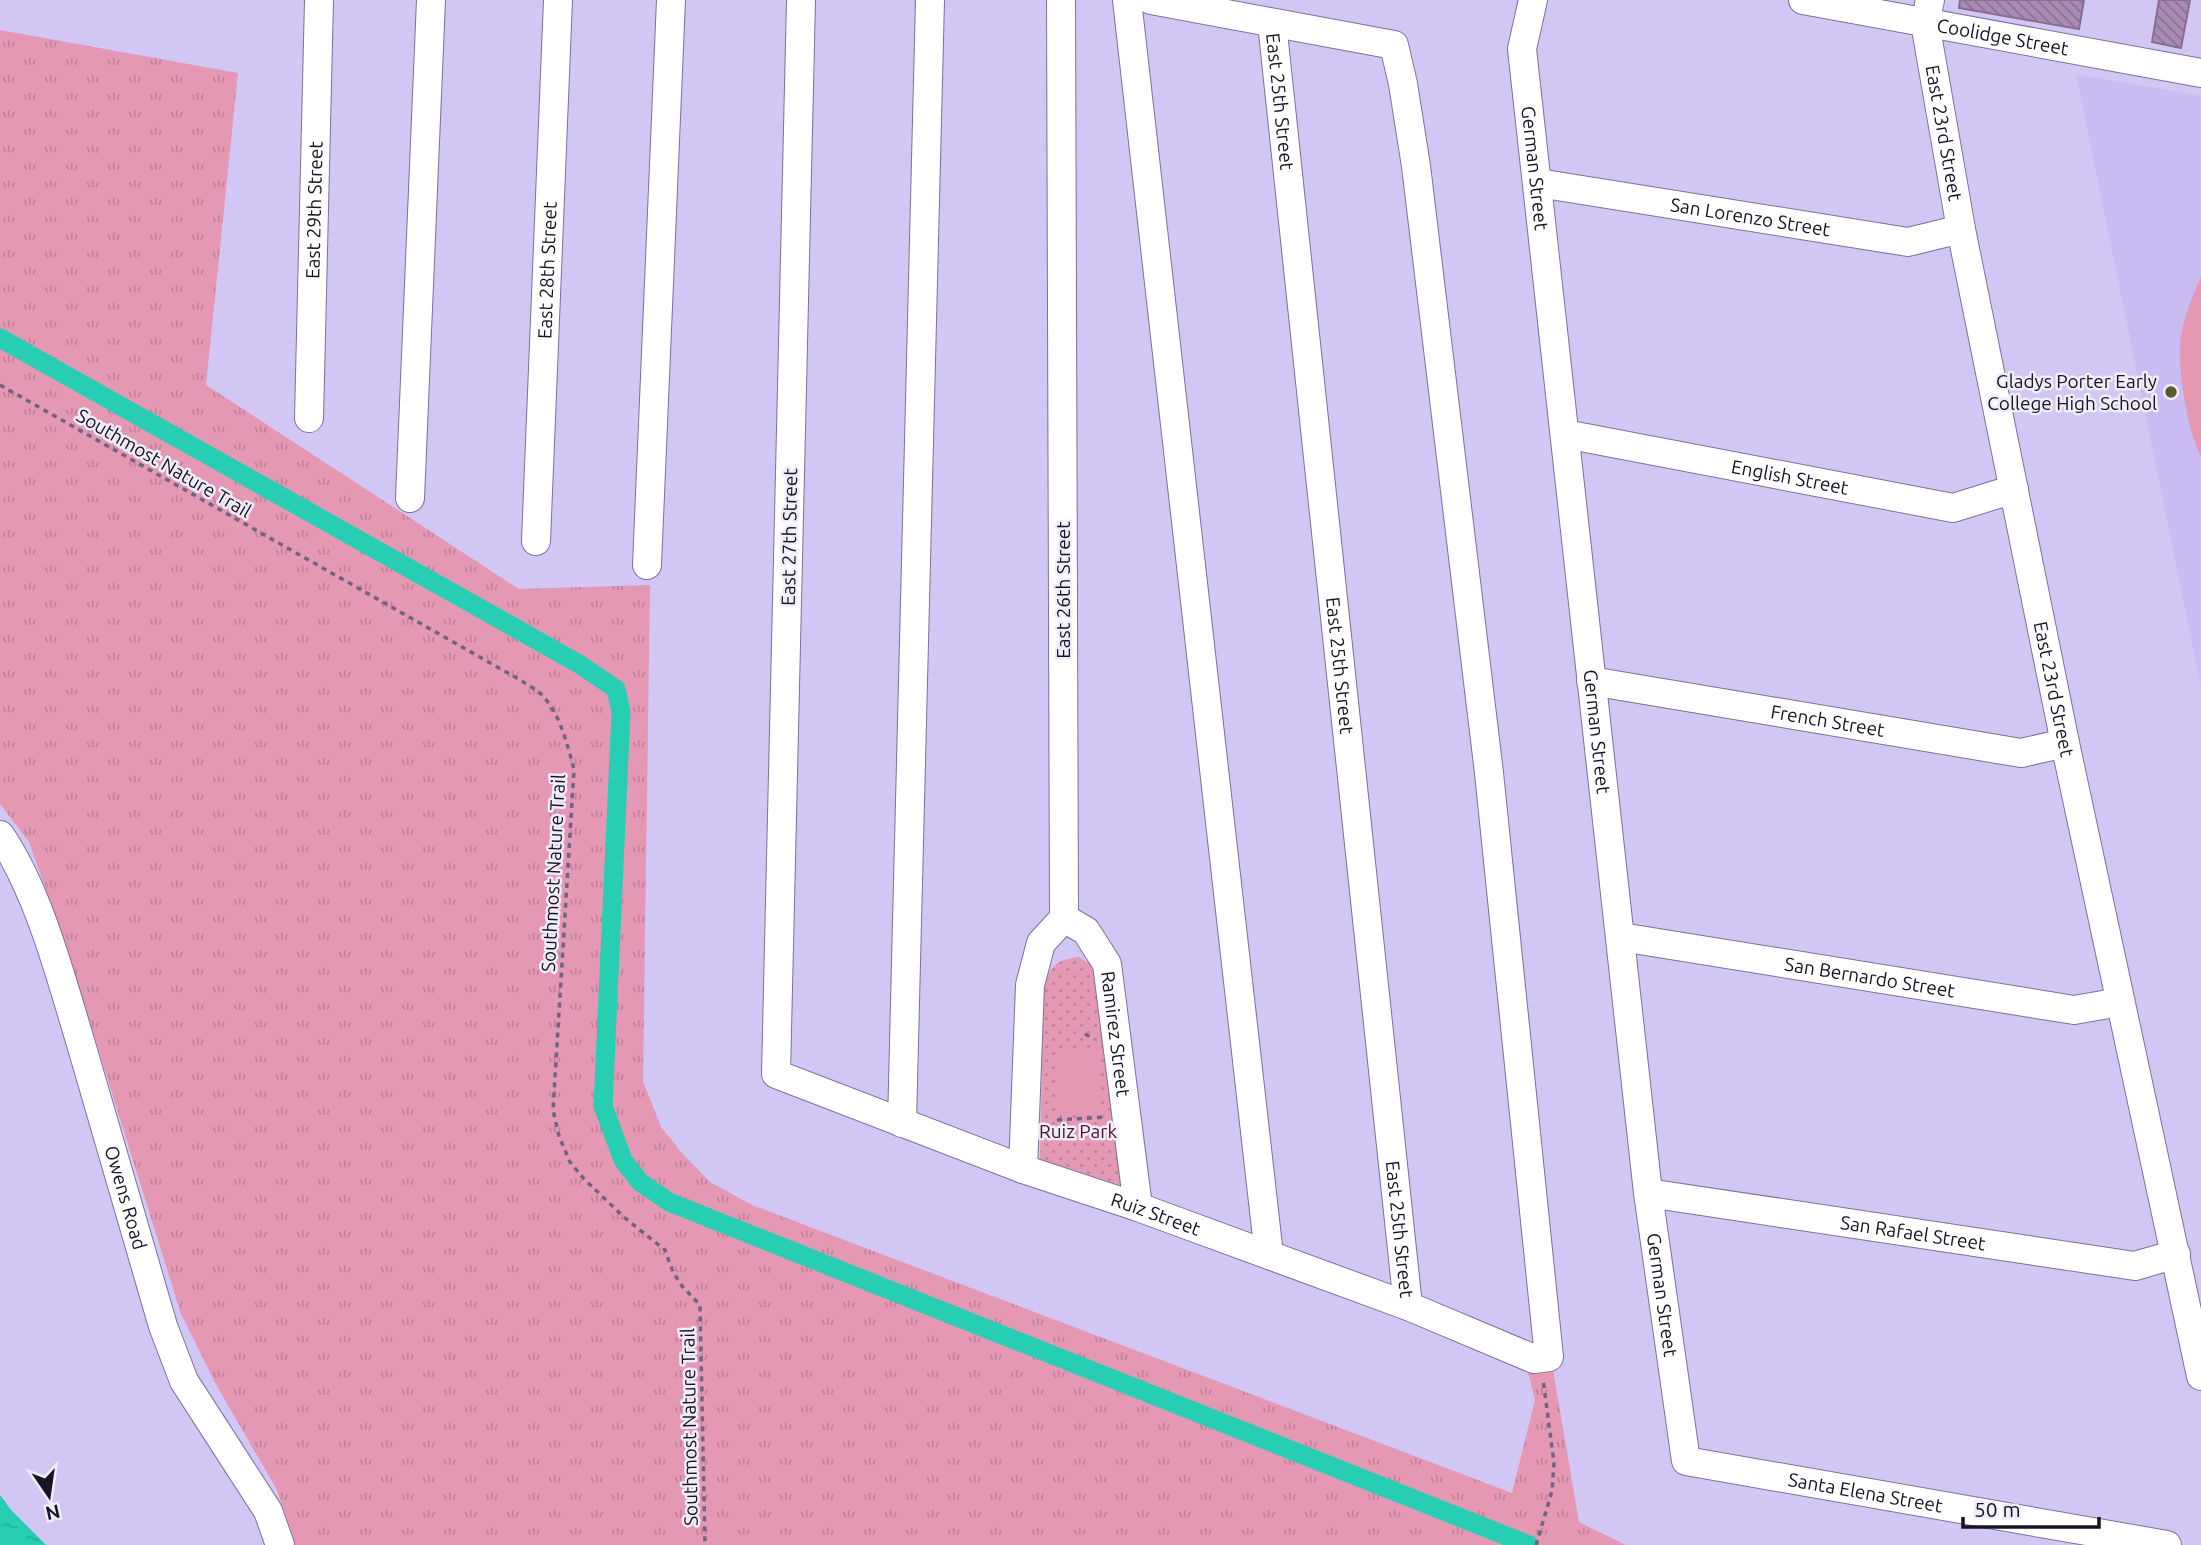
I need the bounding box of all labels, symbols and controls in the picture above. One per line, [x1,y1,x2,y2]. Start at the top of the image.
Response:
street label: Coolidge Street [1935,14,2071,60]
street label: East 25th Street [1262,32,1299,172]
street label: East 23rd Street [1921,63,1967,203]
street label: German Street [1517,105,1553,232]
street label: East 29th Street [301,140,327,279]
street label: San Lorenzo Street [1669,193,1832,241]
street label: East 28th Street [533,200,561,339]
place label: Gladys Porter Early College High School [1987,370,2157,414]
marker: Gladys Porter Early College High School [2163,384,2179,400]
street label: Southmost Nature Trail [73,404,255,522]
street label: English Street [1730,455,1851,499]
street label: East 27th Street [777,467,801,606]
street label: East 26th Street [1052,521,1074,659]
street label: East 25th Street [1322,596,1358,736]
street label: East 23rd Street [2030,619,2079,759]
street label: German Street [1579,668,1615,795]
street label: French Street [1769,700,1887,741]
street label: Southmost Nature Trail [537,774,569,972]
street label: San Bernardo Street [1783,953,1957,1002]
street label: Ramirez Street [1097,970,1135,1098]
park label: Ruiz Park [1039,1120,1117,1142]
street label: Owens Road [100,1143,151,1252]
street label: East 25th Street [1382,1160,1418,1299]
street label: Ruiz Street [1108,1188,1204,1240]
street label: San Rafael Street [1839,1211,1988,1255]
street label: German Street [1643,1232,1682,1359]
street label: Southmost Nature Trail [676,1328,702,1526]
north arrow [14,1461,84,1531]
street label: Santa Elena Street [1787,1468,1945,1517]
scale bar [1963,1486,2100,1530]
text: 50 m [1974,1497,2021,1521]
text: N [43,1500,62,1525]

